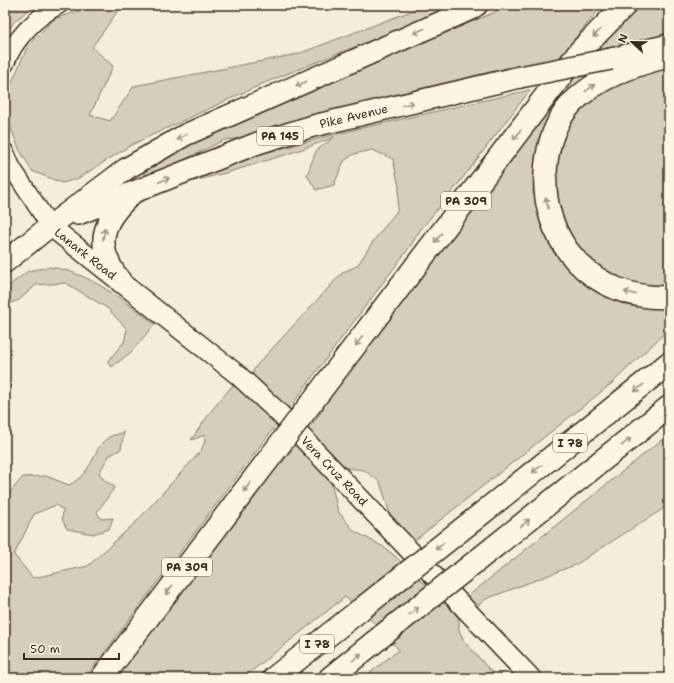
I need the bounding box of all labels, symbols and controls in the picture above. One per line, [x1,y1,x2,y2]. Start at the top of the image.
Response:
north arrow [612,22,652,62]
one-way arrow [414,28,426,35]
one-way arrow [592,28,602,38]
text: N [615,31,632,45]
one-way arrow [295,81,307,89]
one-way arrow [584,84,595,92]
one-way arrow [401,99,414,107]
street label: Pike Avenue [318,100,390,132]
road number: PA 145 [257,127,303,145]
one-way arrow [513,129,521,140]
one-way arrow [176,133,188,141]
one-way arrow [158,175,170,183]
road number: PA 309 [441,192,491,210]
one-way arrow [542,197,550,210]
street label: Lanark Road [51,224,120,284]
one-way arrow [101,227,109,240]
one-way arrow [433,232,442,243]
one-way arrow [624,289,637,297]
one-way arrow [354,335,363,346]
one-way arrow [633,383,644,392]
street label: Vera Cruz Road [297,433,372,510]
road number: I 78 [553,434,587,452]
one-way arrow [621,437,632,446]
one-way arrow [532,464,542,473]
one-way arrow [243,481,251,492]
one-way arrow [519,518,530,527]
one-way arrow [435,542,446,551]
road number: PA 309 [162,558,212,576]
one-way arrow [164,585,173,596]
one-way arrow [408,607,419,615]
scale bar [24,635,119,661]
road number: I 78 [300,635,334,653]
text: 50 m [30,641,60,657]
one-way arrow [351,652,362,661]

